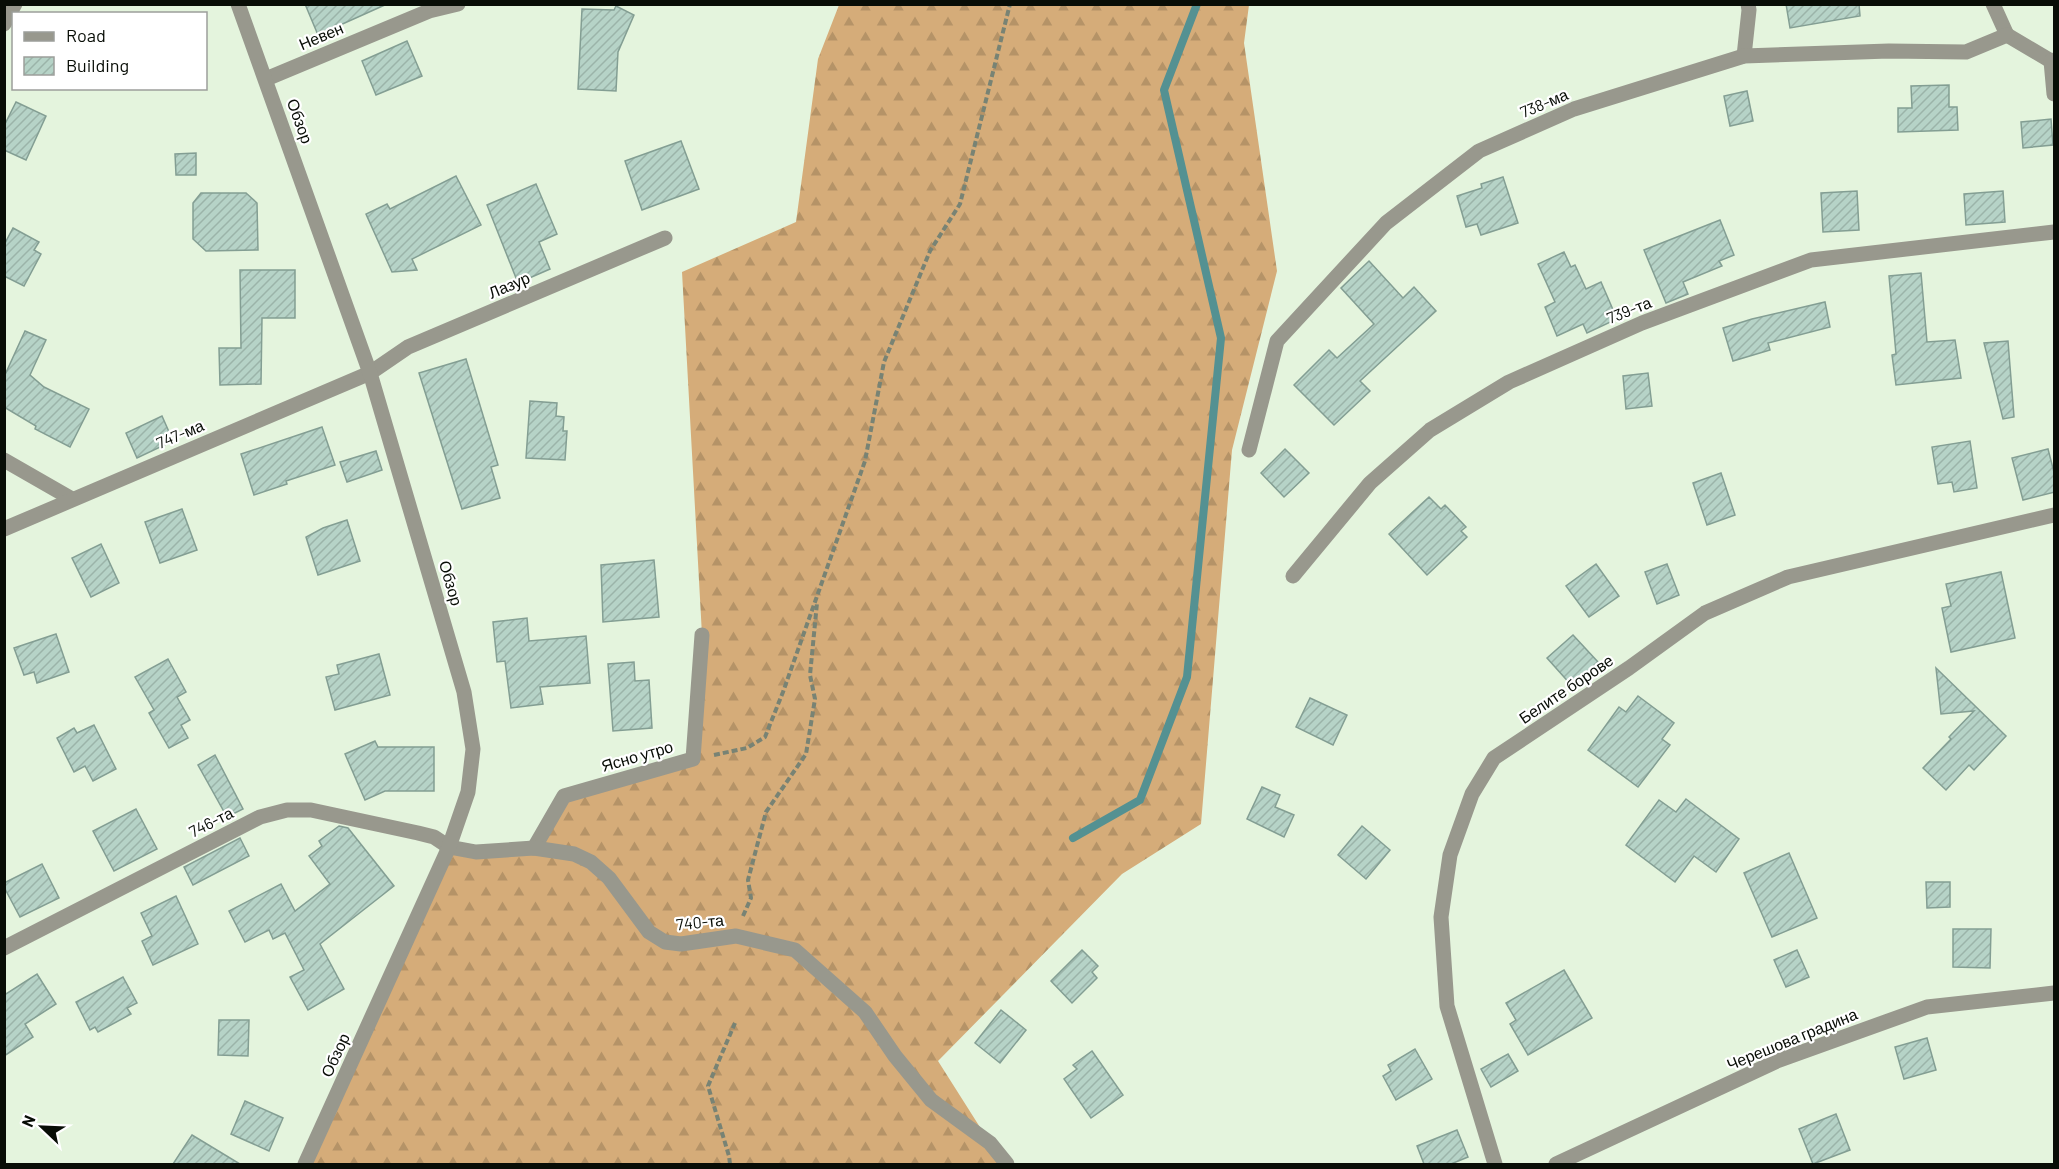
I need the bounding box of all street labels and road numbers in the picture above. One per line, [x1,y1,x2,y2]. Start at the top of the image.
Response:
street label: Невен [296,18,346,53]
street label: 738-ма [1517,84,1571,121]
street label: Обзор [284,96,317,146]
street label: Лазур [485,267,532,302]
street label: 739-та [1604,292,1654,327]
street label: 747-ма [153,415,206,452]
street label: Обзор [436,558,467,608]
street label: Белите борове [1515,650,1616,727]
street label: Ясно утро [599,736,675,775]
street label: 746-та [186,802,236,841]
street label: 740-та [675,910,725,933]
street label: Черешова градина [1724,1004,1860,1073]
street label: Обзор [316,1030,353,1080]

